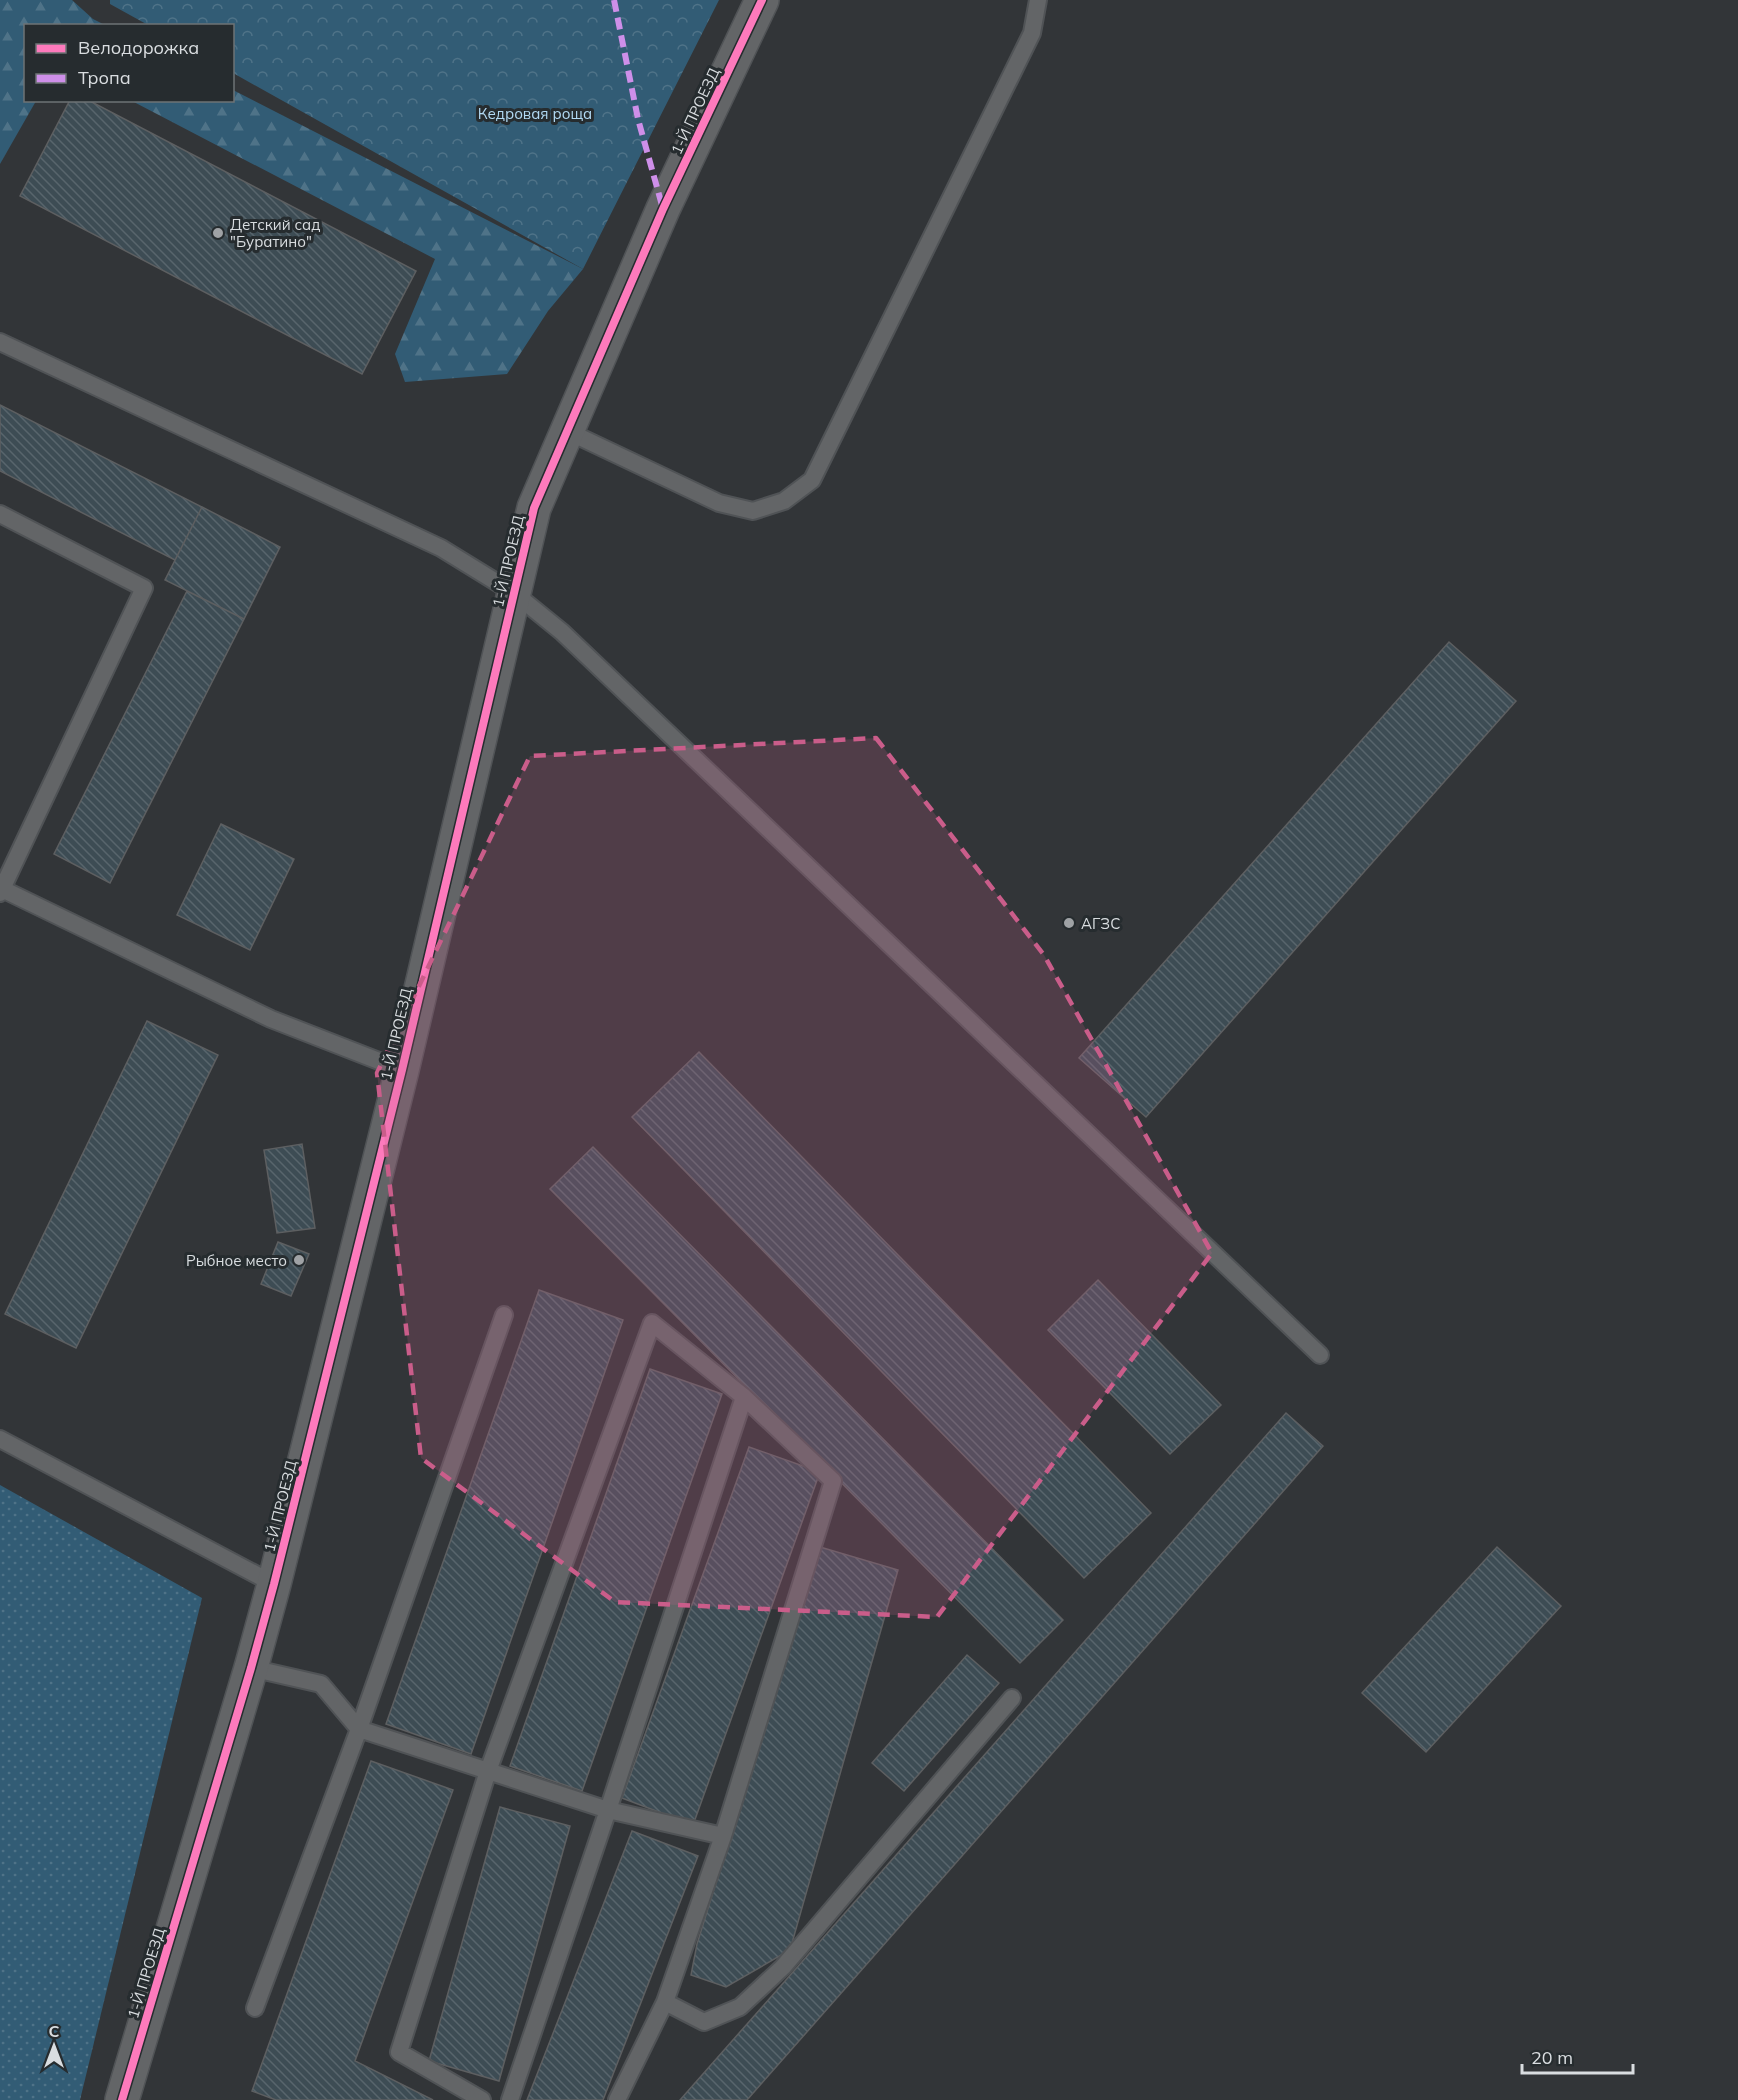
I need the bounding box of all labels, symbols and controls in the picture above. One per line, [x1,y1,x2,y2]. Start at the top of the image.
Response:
legend [24,24,234,102]
text: Велодорожка [78,36,199,59]
street label: 1-Й ПРОЕЗД [667,64,723,158]
text: Тропа [78,66,131,89]
park label: Кедровая роща [478,104,592,123]
place label: Детский сад "Буратино" [230,215,320,251]
marker: Детский сад "Буратино" [211,226,225,240]
street label: 1-Й ПРОЕЗД [488,513,528,609]
place label: АГЗС [1081,914,1120,933]
marker: АГЗС [1062,916,1076,930]
street label: 1-Й ПРОЕЗД [376,986,416,1082]
place label: Рыбное место [186,1251,287,1270]
marker: Рыбное место [292,1253,306,1267]
street label: 1-Й ПРОЕЗД [259,1458,301,1554]
street label: 1-Й ПРОЕЗД [123,1925,169,2021]
north arrow [24,2016,84,2076]
text: С [49,2021,60,2041]
scale bar [1522,2037,1633,2075]
text: 20 m [1531,2046,1573,2069]

